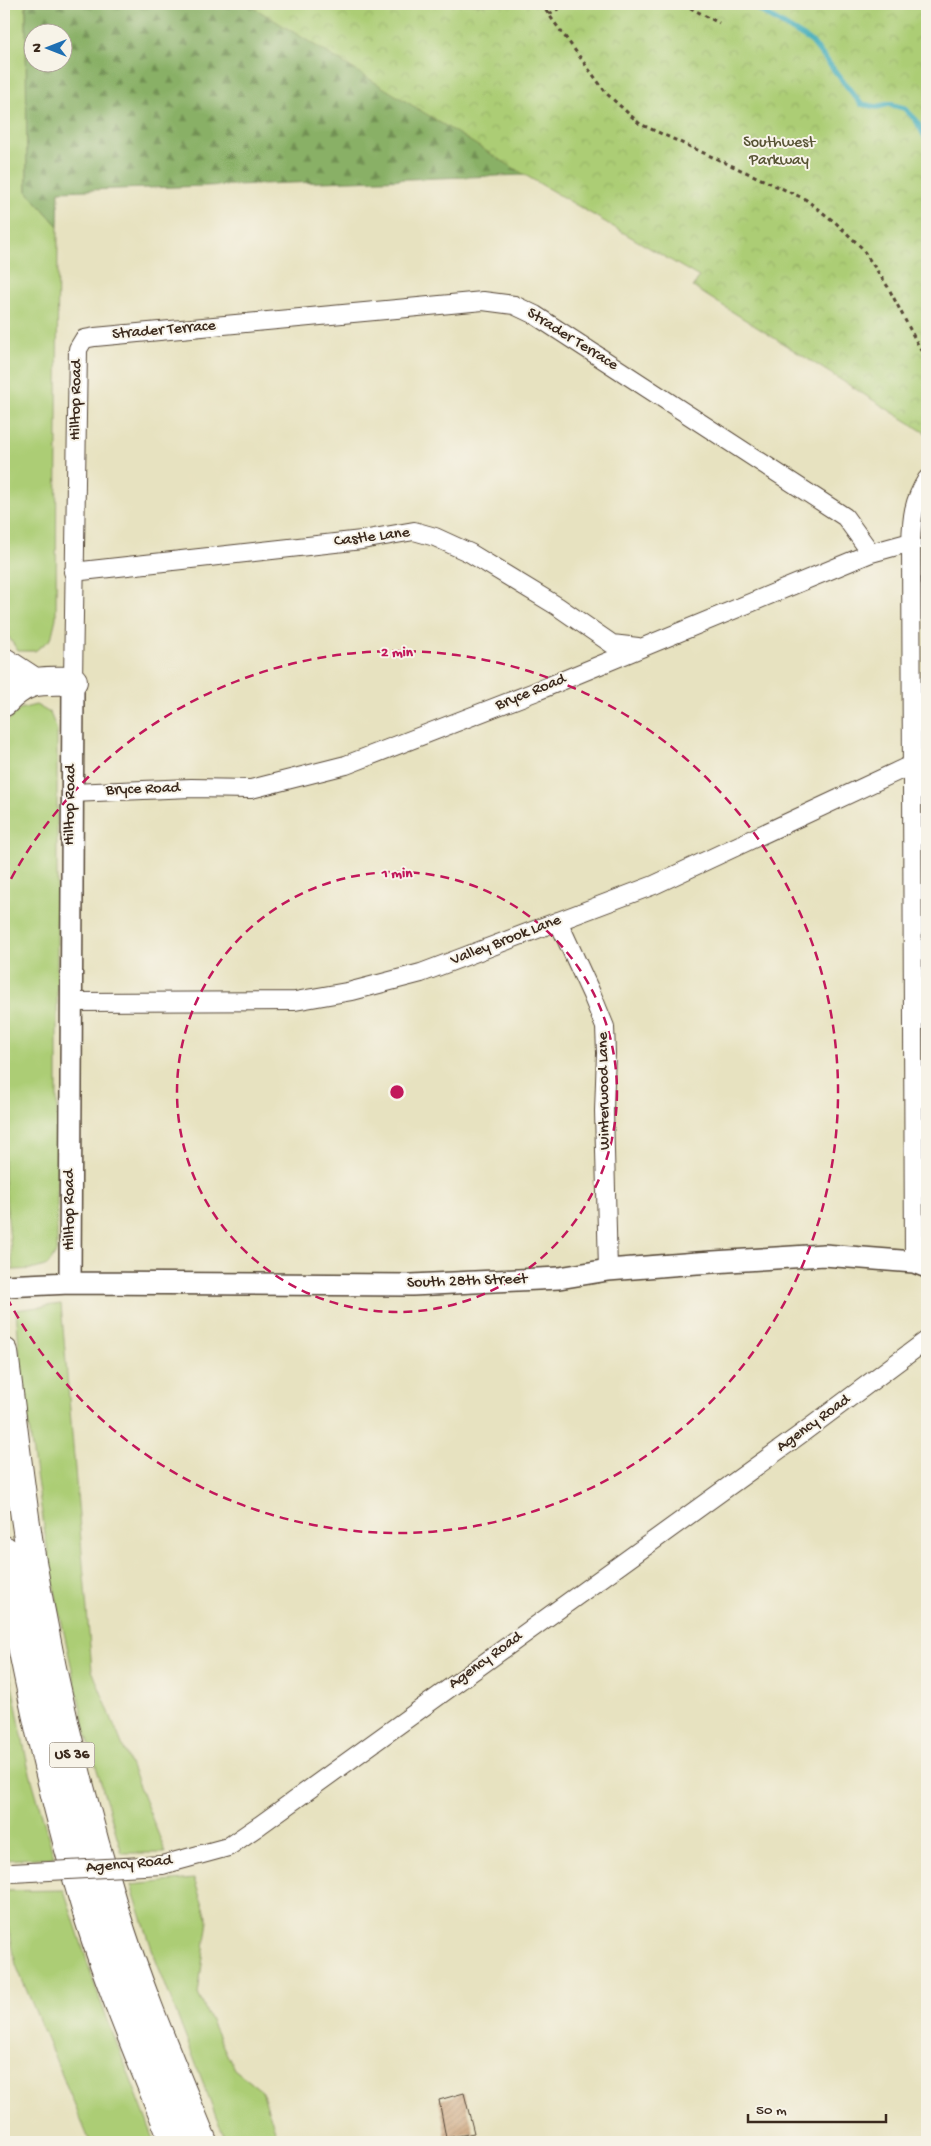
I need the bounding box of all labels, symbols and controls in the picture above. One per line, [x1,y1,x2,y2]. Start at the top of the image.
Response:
north arrow [22,22,72,72]
text: N [29,43,46,53]
park label: Southwest Parkway [743,134,816,171]
street label: Strader Terrace [523,304,622,376]
street label: Strader Terrace [111,317,217,345]
street label: Hilltop Road [67,358,87,441]
street label: Castle Lane [333,524,412,552]
text: 2 min [381,644,414,662]
street label: Bryce Road [492,670,570,716]
street label: Hilltop Road [61,763,81,846]
street label: Bryce Road [105,779,182,801]
text: 1 min [381,865,413,883]
street label: Valley Brook Lane [447,911,565,971]
street label: Winterwood Lane [594,1031,616,1150]
centre of rings [388,1083,406,1101]
street label: Hilltop Road [61,1168,80,1251]
street label: South 28th Street [407,1270,529,1294]
street label: Agency Road [773,1390,856,1457]
street label: Agency Road [445,1627,528,1694]
road number: US 36 [50,1742,94,1768]
street label: Agency Road [85,1852,175,1878]
scale bar [748,2091,886,2123]
text: 50 m [756,2102,787,2120]

